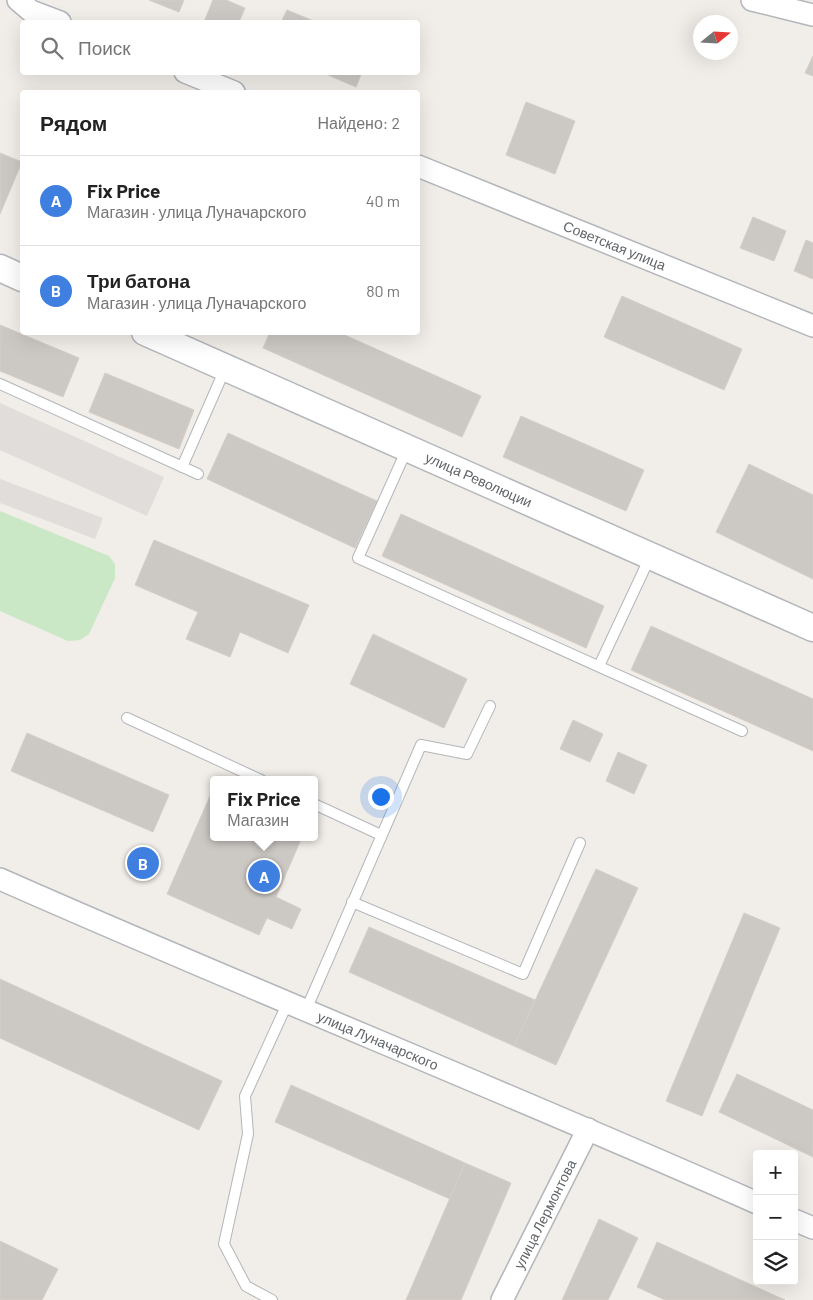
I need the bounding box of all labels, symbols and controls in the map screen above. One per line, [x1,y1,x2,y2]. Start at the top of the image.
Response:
north arrow [693,15,738,60]
search box [20,20,420,75]
icon: search [38,34,66,62]
text: Поиск [78,36,131,59]
text: Рядом [40,110,107,135]
text: Найдено: 2 [317,113,400,132]
text: Fix Price [87,179,160,202]
text: A [51,191,61,210]
text: 40 m [366,191,400,210]
text: Магазин · улица Луначарского [87,202,306,221]
street label: Советская улица [561,217,669,274]
text: Три батона [87,269,190,292]
text: B [51,281,61,300]
text: 80 m [366,281,400,300]
text: Магазин · улица Луначарского [87,293,306,312]
street label: улица Революции [423,448,535,510]
popup [210,776,318,841]
your location [368,784,394,810]
text: Fix Price [227,787,301,810]
text: Магазин [227,810,289,829]
pin: B [127,844,159,882]
pin: A [248,857,280,895]
street label: улица Луначарского [315,1007,441,1073]
map controls [753,1150,798,1285]
button: + [753,1150,798,1195]
street label: улица Лермонтова [510,1156,579,1272]
button: − [753,1195,798,1240]
button: layers [753,1240,798,1285]

